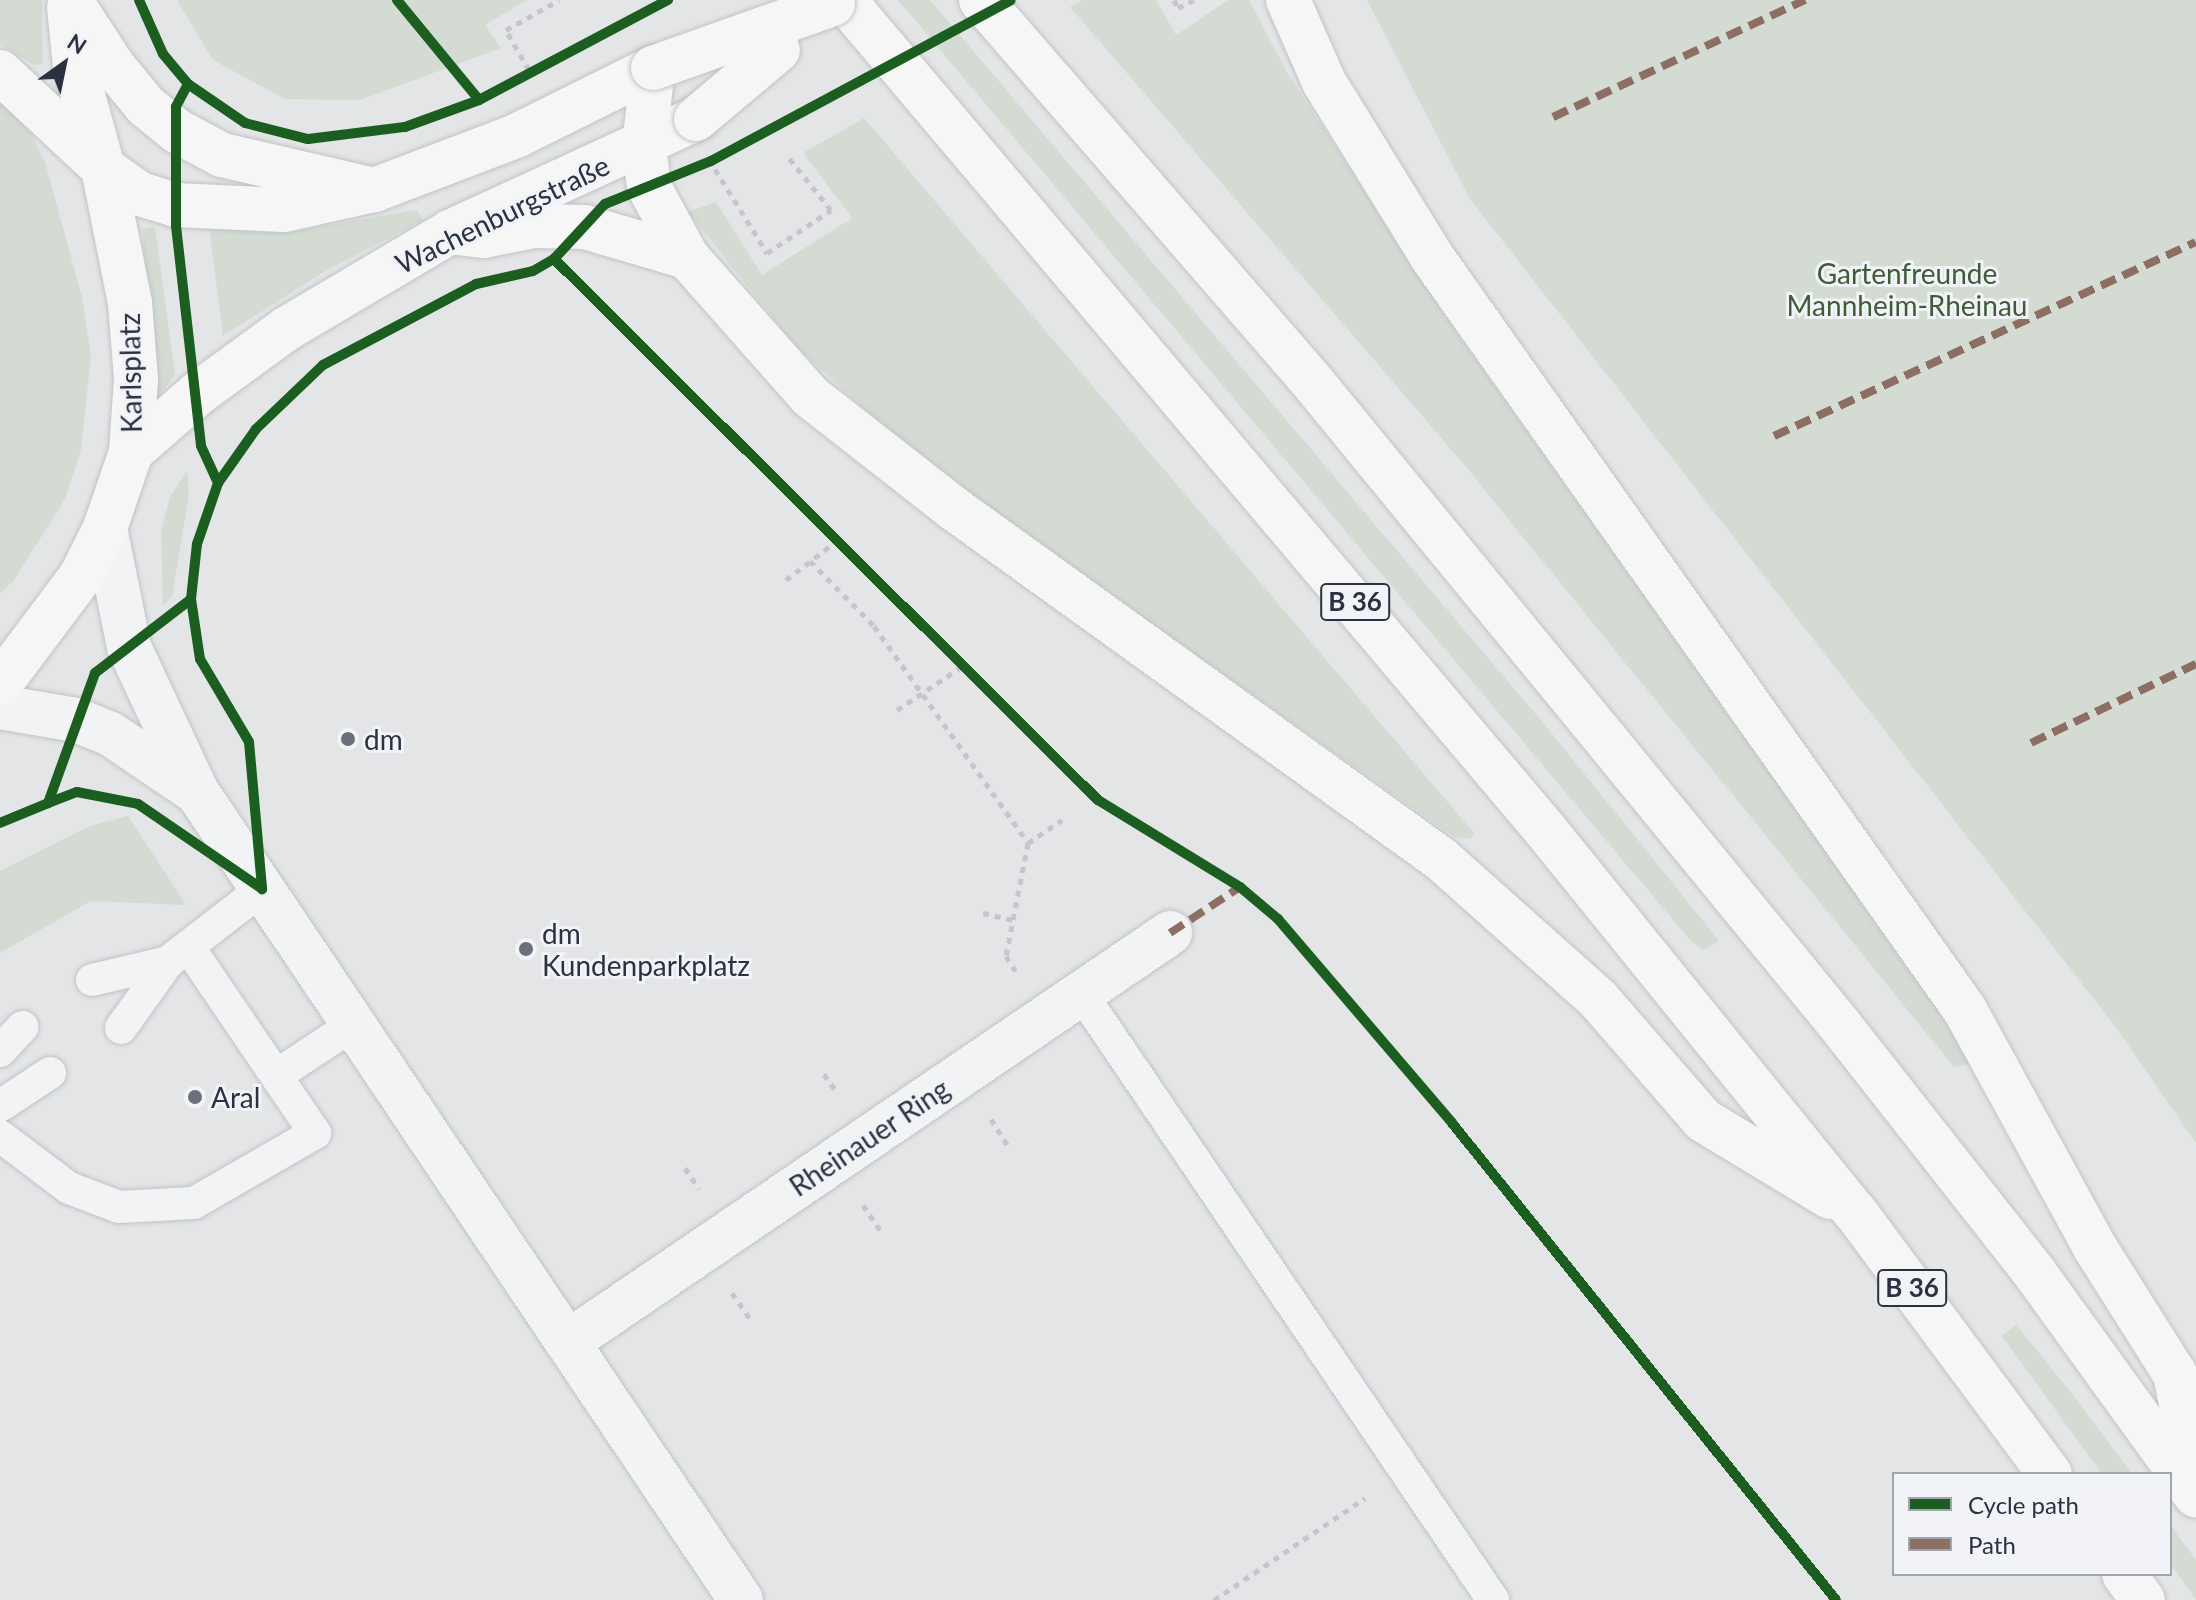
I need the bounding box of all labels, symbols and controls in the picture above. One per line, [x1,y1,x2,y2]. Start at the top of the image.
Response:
north arrow [24,24,104,104]
text: N [63,28,92,59]
street label: Wachenburgstraße [390,148,614,280]
park label: Gartenfreunde Mannheim-Rheinau [1787,256,2027,322]
street label: Karlsplatz [112,313,148,433]
road number: B 36 [1319,580,1391,624]
place label: dm [364,722,403,756]
marker: dm [339,730,357,748]
place label: dm Kundenparkplatz [542,916,750,982]
marker: dm Kundenparkplatz [517,940,535,958]
street label: Rheinauer Ring [782,1071,956,1203]
place label: Aral [211,1080,260,1114]
marker: Aral [186,1088,204,1106]
road number: B 36 [1876,1266,1948,1310]
legend [1892,1472,2172,1576]
text: Cycle path [1968,1490,2079,1519]
text: Path [1968,1530,2016,1559]

